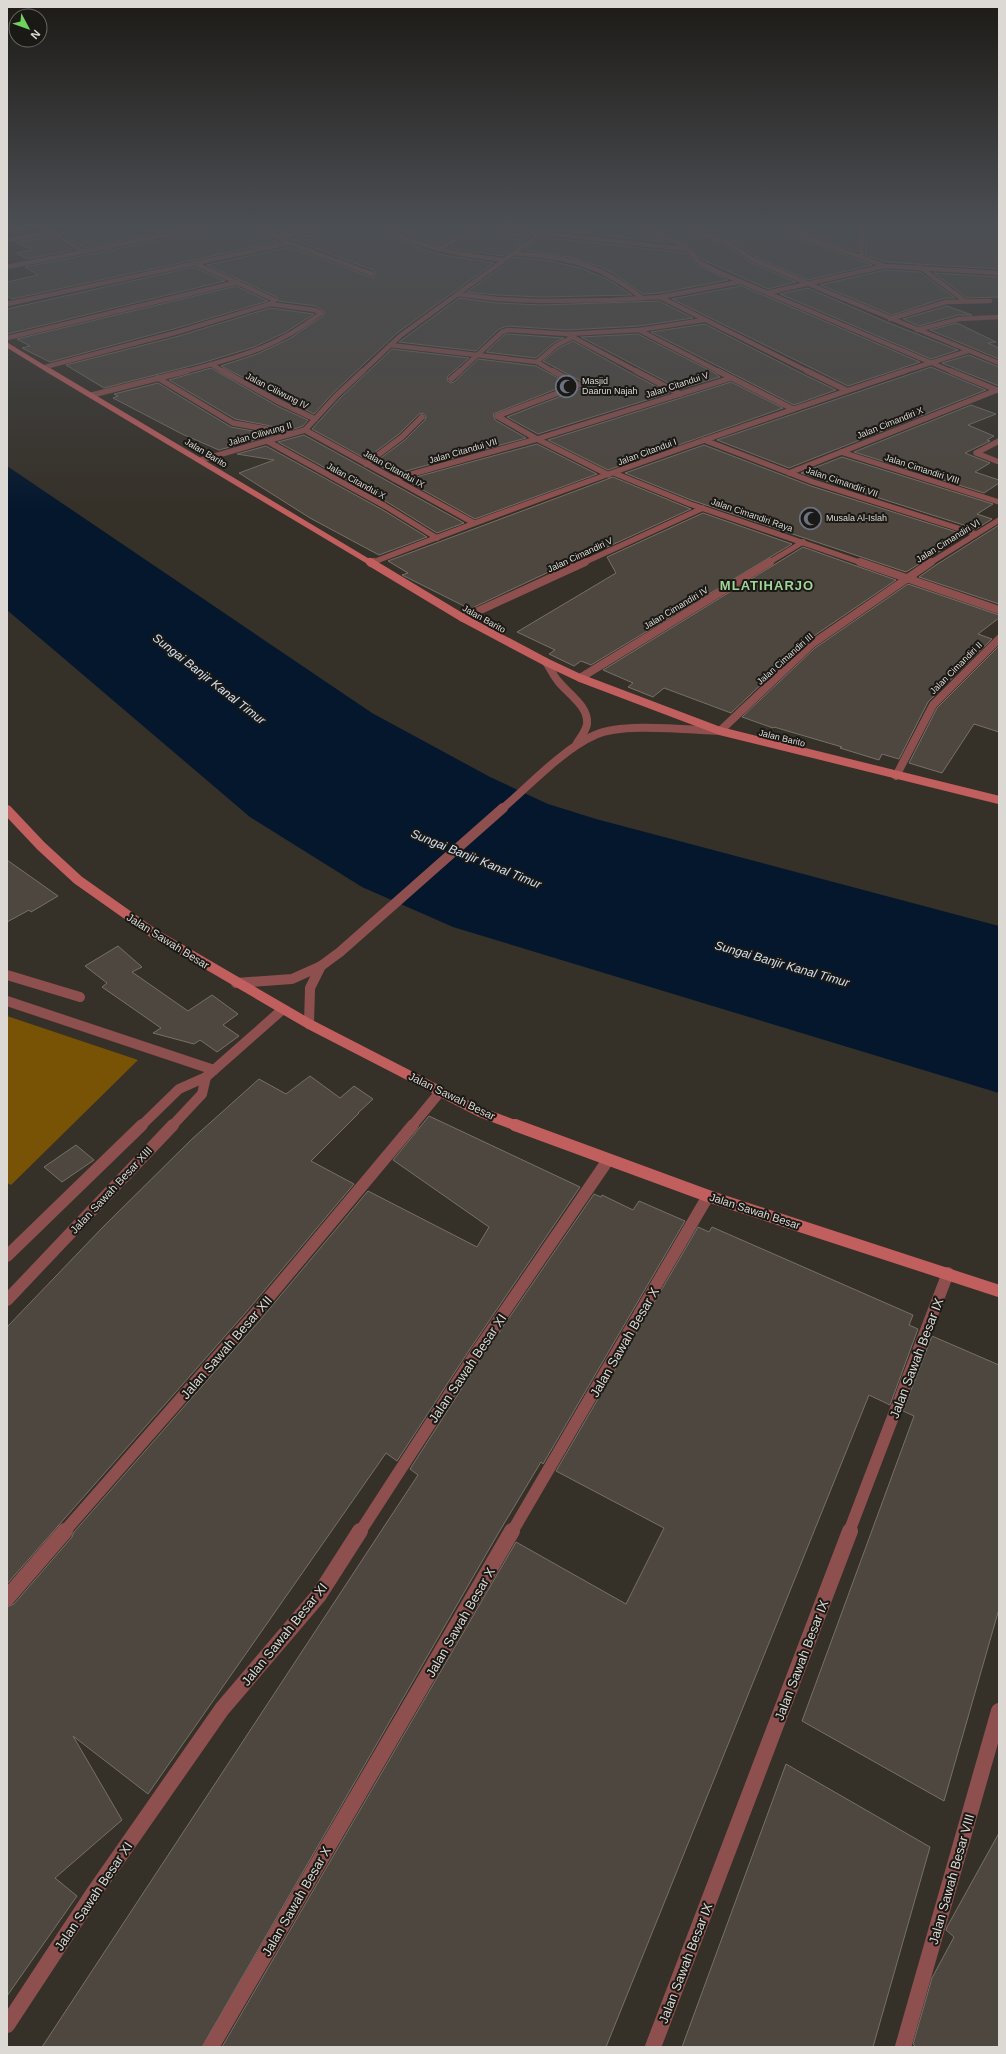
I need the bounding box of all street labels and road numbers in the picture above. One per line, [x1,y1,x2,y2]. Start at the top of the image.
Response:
street label: Jalan Citandui V [644,370,710,400]
street label: Jalan Ciliwung IV [244,371,310,411]
street label: Jalan Cimandiri X [855,405,925,441]
street label: Jalan Ciliwung II [227,420,293,448]
street label: Jalan Barito [183,436,229,470]
street label: Jalan Citandui VII [428,436,498,466]
street label: Jalan Citandui I [616,437,678,467]
street label: Jalan Citandui IX [362,448,426,490]
street label: Jalan Cimandiri VIII [883,452,961,486]
street label: Jalan Citandui X [325,461,387,501]
street label: Jalan Cimandiri VII [805,465,879,499]
street label: Jalan Cimandiri Raya [710,496,794,534]
street label: Jalan Cimandiri VI [914,517,982,565]
street label: Jalan Cimandiri V [546,536,614,574]
street label: Jalan Cimandiri IV [642,585,710,631]
street label: Jalan Barito [461,603,507,635]
street label: Jalan Cimandiri III [755,631,815,687]
street label: Jalan Cimandiri II [928,640,984,696]
street label: Jalan Barito [758,727,806,749]
street label: Jalan Sawah Besar [125,911,212,971]
street label: Jalan Sawah Besar [407,1070,498,1122]
street label: Jalan Sawah Besar XIII [68,1144,154,1236]
street label: Jalan Sawah Besar [708,1191,802,1231]
street label: Jalan Sawah Besar X [587,1284,662,1400]
street label: Jalan Sawah Besar XII [178,1293,275,1402]
street label: Jalan Sawah Besar IX [887,1295,947,1421]
street label: Jalan Sawah Besar XI [425,1311,509,1425]
street label: Jalan Sawah Besar X [423,1564,498,1680]
street label: Jalan Sawah Besar XI [238,1580,330,1689]
street label: Jalan Sawah Besar IX [772,1597,832,1723]
street label: Jalan Sawah Besar VIII [926,1812,977,1946]
street label: Jalan Sawah Besar XI [51,1839,135,1953]
street label: Jalan Sawah Besar X [259,1843,334,1959]
street label: Jalan Sawah Besar IX [656,1900,716,2026]

